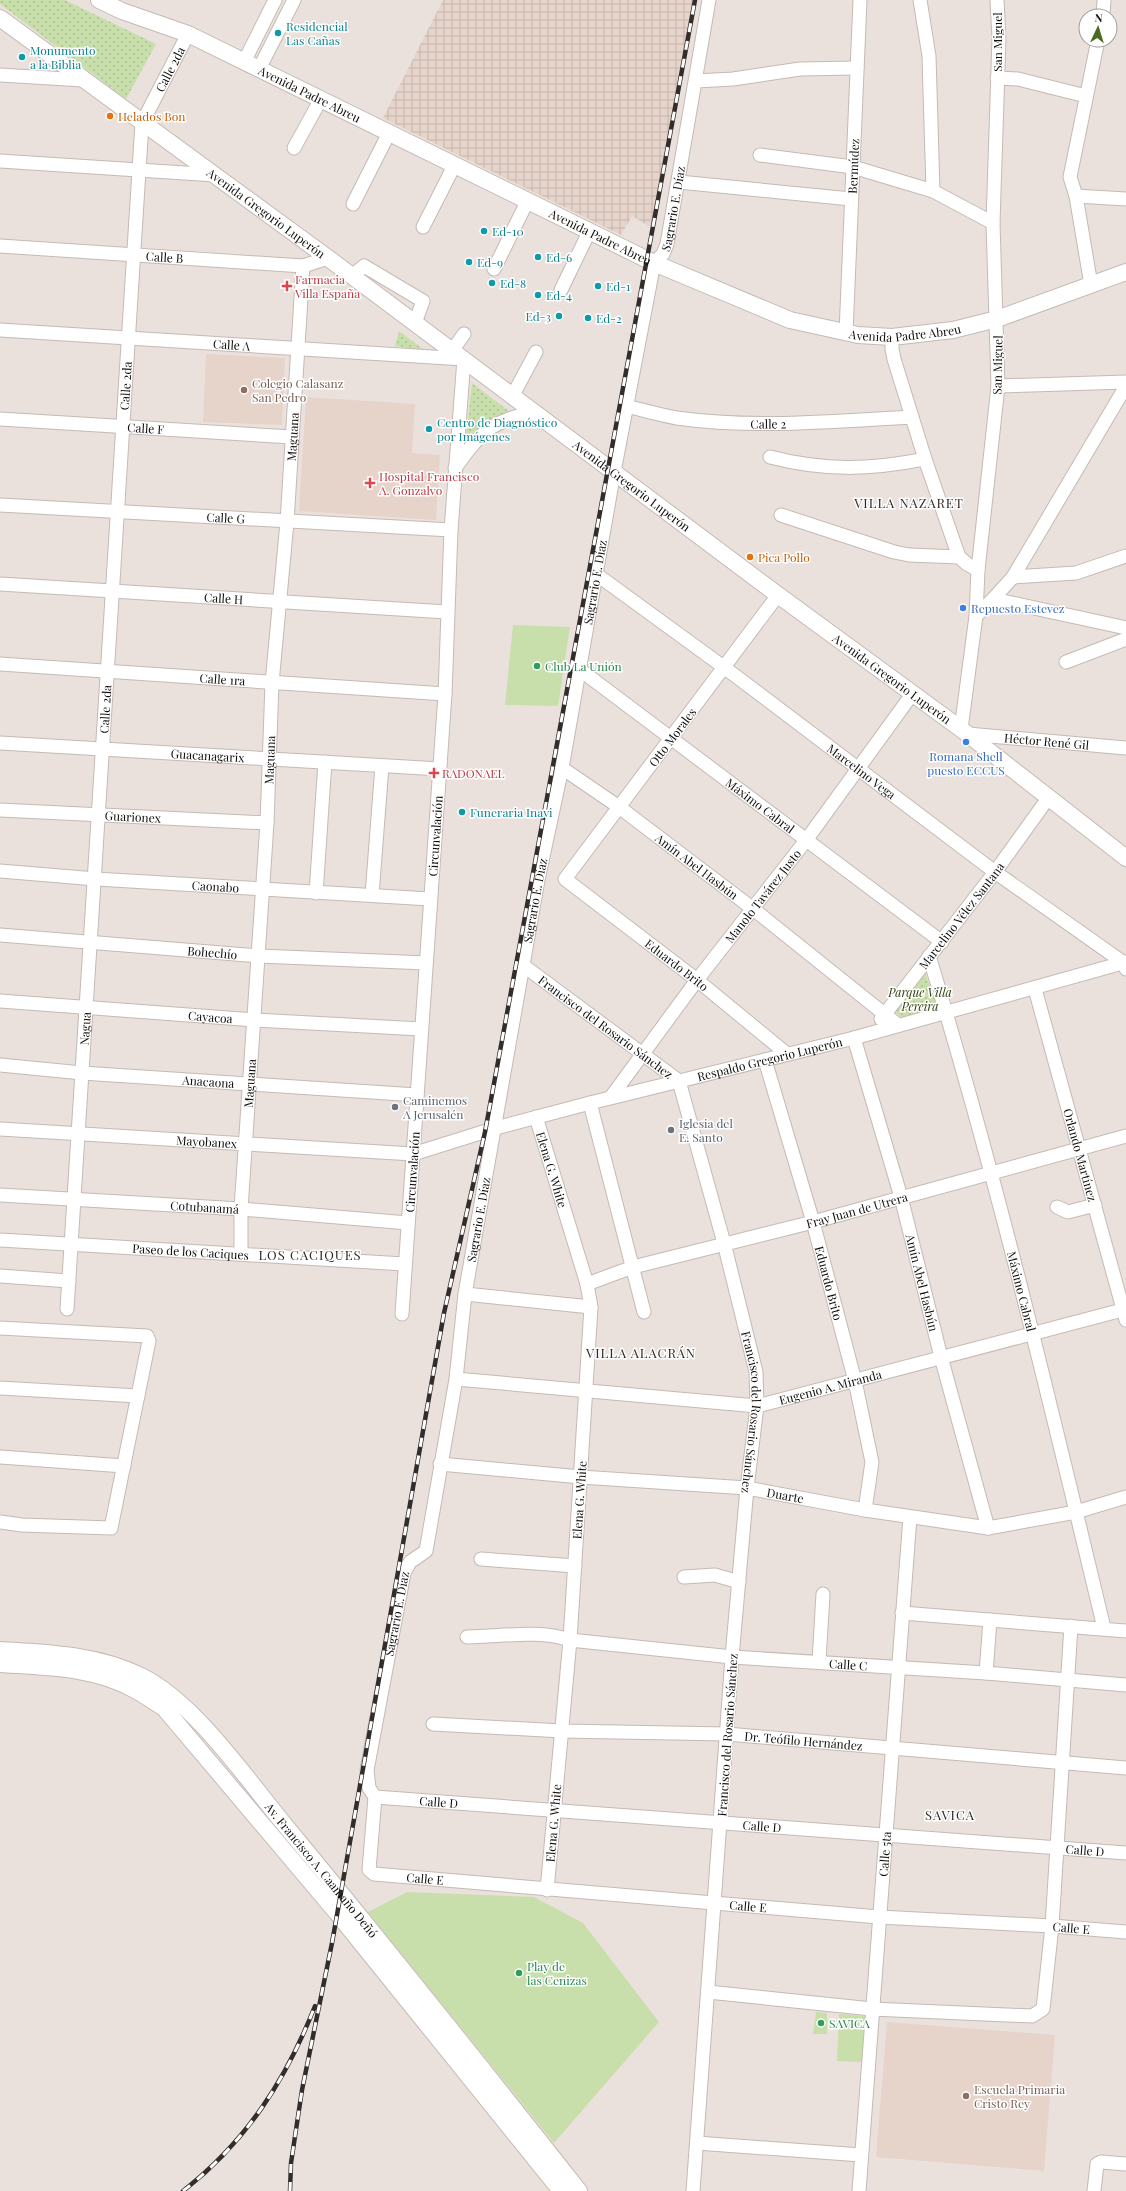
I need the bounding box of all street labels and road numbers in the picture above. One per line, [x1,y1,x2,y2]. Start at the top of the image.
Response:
street label: San Miguel [989,12,1005,72]
street label: Calle 2da [152,44,188,94]
street label: Avenida Padre Abreu [255,61,364,126]
street label: Bermúdez [844,138,862,194]
street label: Avenida Gregorio Luperón [203,164,329,261]
street label: Sagrario E. Díaz [657,165,688,254]
street label: Avenida Padre Abreu [546,204,654,269]
street label: Calle B [145,248,184,266]
street label: Avenida Padre Abreu [847,320,963,345]
street label: Calle A [212,335,251,354]
street label: San Miguel [988,335,1006,395]
street label: Calle 2da [116,361,135,411]
street label: Maguana [283,412,302,462]
street label: Calle 2 [750,415,787,432]
street label: Calle F [127,419,165,437]
street label: Avenida Gregorio Luperón [569,436,694,535]
street label: Calle G [206,508,246,527]
street label: Sagrario E. Díaz [579,538,610,626]
street label: Calle H [204,589,244,607]
street label: Avenida Gregorio Luperón [829,629,954,727]
street label: Calle 1ra [199,669,246,689]
street label: Calle 2da [95,684,114,734]
street label: Otto Morales [645,704,699,770]
street label: Héctor René Gil [1004,729,1090,753]
street label: Maguana [260,735,278,785]
street label: Marcelino Vega [824,740,899,802]
street label: Guacanagarix [170,745,246,765]
street label: Máximo Cabral [723,774,799,837]
street label: Circunvalación [424,795,446,877]
street label: Guarionex [104,807,162,826]
street label: Amín Abel Hasbún [652,829,742,903]
street label: Manolo Tavárez Justo [721,845,804,946]
street label: Sagrario E. Díaz [519,856,551,944]
street label: Marcelino Vélez Santana [915,859,1008,972]
street label: Caonabo [191,877,240,896]
street label: Eduardo Brito [642,935,712,995]
street label: Bohechío [187,942,238,962]
street label: Francisco del Rosario Sánchez [535,972,677,1082]
street label: Cayacoa [188,1007,233,1026]
street label: Nagua [76,1011,94,1046]
street label: Respaldo Gregorio Luperón [695,1033,844,1084]
street label: Maguana [240,1058,259,1108]
street label: Anacaona [181,1072,235,1091]
street label: Orlando Martínez [1060,1107,1101,1203]
street label: Elena G. White [533,1130,571,1209]
street label: Circunvalación [401,1131,423,1213]
street label: Mayobanex [176,1132,238,1151]
street label: Sagrario E. Díaz [463,1176,494,1263]
street label: Fray Juan de Utrera [804,1188,909,1231]
street label: Cotubanamá [170,1197,239,1217]
street label: Amín Abel Hasbún [902,1231,942,1333]
street label: Paseo de los Caciques [132,1240,249,1263]
street label: Eduardo Brito [812,1244,847,1322]
street label: Máximo Cabral [1004,1250,1040,1334]
street label: Francisco del Rosario Sánchez [738,1329,765,1494]
street label: Eugenio A. Miranda [777,1366,883,1408]
street label: Elena G. White [568,1460,590,1540]
street label: Duarte [766,1484,805,1506]
street label: Sagrario E. Díaz [381,1570,412,1657]
street label: Francisco del Rosario Sánchez [713,1653,741,1817]
street label: Calle C [829,1655,868,1674]
street label: Dr. Teófilo Hernández [744,1728,864,1754]
street label: Elena G. White [542,1783,564,1863]
street label: Calle D [419,1792,459,1811]
street label: Av. Francisco A. Caamaño Deñó [261,1798,382,1941]
street label: Calle D [742,1816,782,1835]
street label: Calle 5ta [875,1831,894,1877]
street label: Calle D [1065,1841,1105,1859]
street label: Calle E [406,1869,444,1888]
street label: Calle E [729,1896,767,1915]
street label: Calle E [1052,1918,1091,1937]

